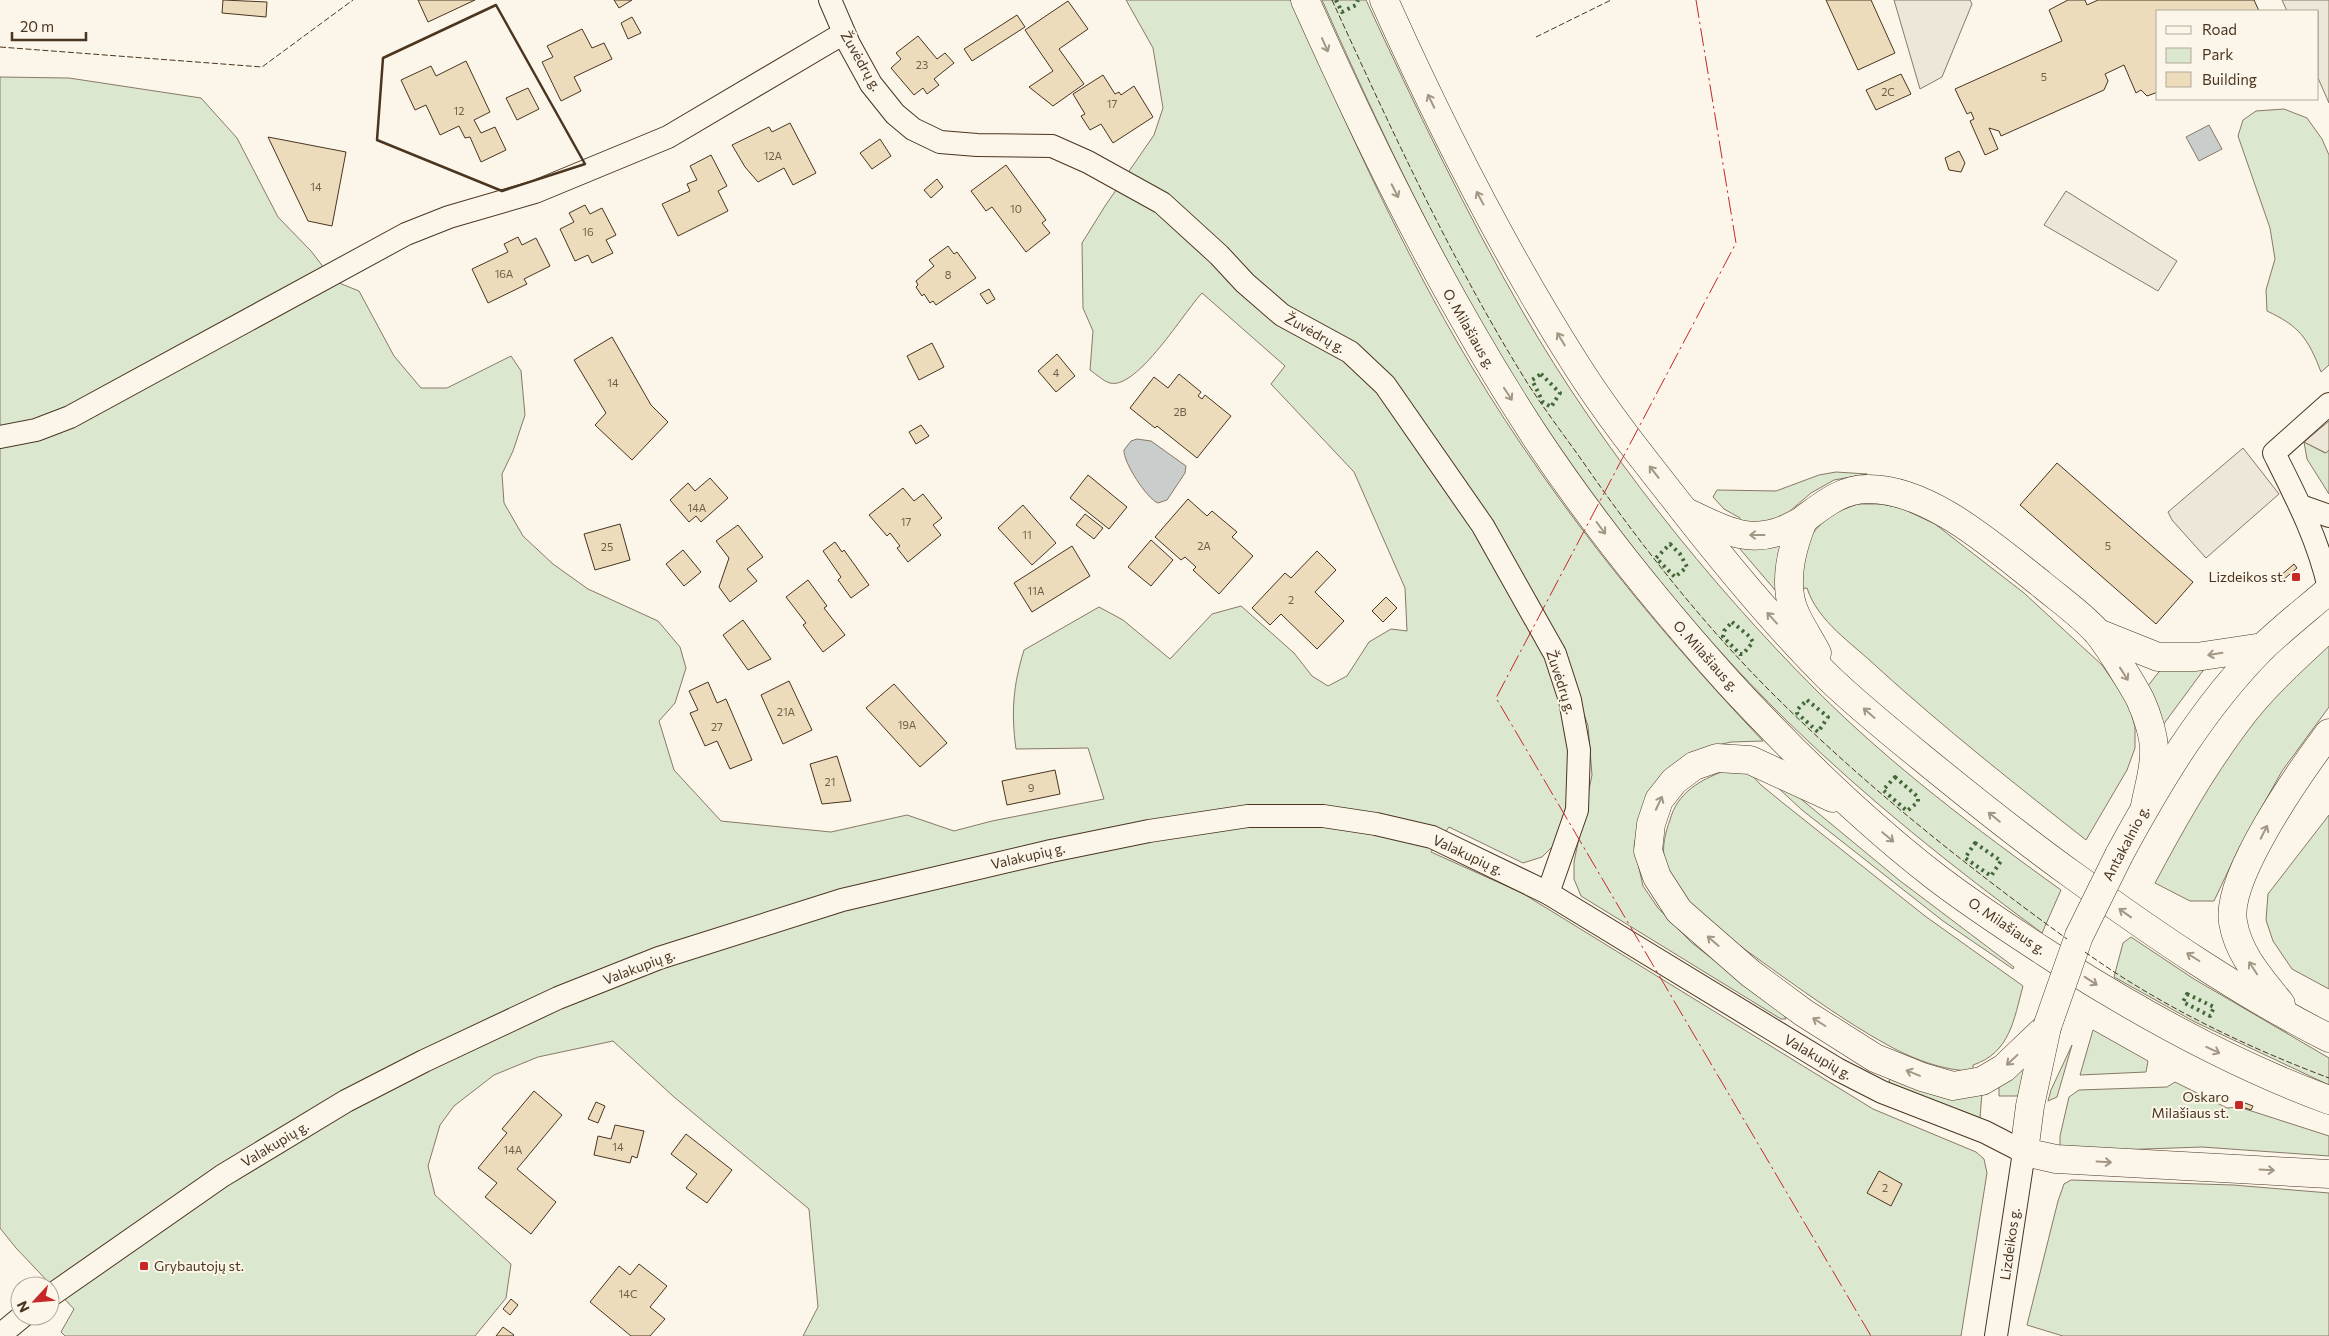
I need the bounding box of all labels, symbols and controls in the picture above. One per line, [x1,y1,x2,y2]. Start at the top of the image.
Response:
scale bar [12,10,86,42]
legend [2156,10,2319,100]
text: 20 m [20,17,54,35]
text: Road [2202,20,2237,38]
street label: Žuvėdrų g. [837,28,885,94]
one-way arrow [1321,37,1331,52]
text: Park [2202,45,2233,63]
house number: 23 [916,58,928,71]
house number: 5 [2041,70,2047,83]
text: Building [2202,70,2257,88]
house number: 2C [1881,85,1895,98]
one-way arrow [1426,94,1436,109]
house number: 17 [1107,97,1117,110]
house number: 12 [454,104,464,117]
house number: 12A [764,149,783,162]
house number: 14 [310,180,322,193]
one-way arrow [1390,184,1400,199]
one-way arrow [1475,191,1484,206]
house number: 10 [1010,202,1022,215]
house number: 16 [582,225,594,238]
house number: 16A [495,267,514,280]
house number: 8 [945,268,952,281]
street label: O. Milašiaus g. [1440,286,1499,372]
street label: Žuvėdrų g. [1282,309,1348,356]
one-way arrow [1555,332,1565,346]
house number: 4 [1053,366,1060,379]
house number: 14 [607,376,619,389]
one-way arrow [1503,387,1514,401]
house number: 2B [1173,405,1187,418]
one-way arrow [1648,466,1659,479]
house number: 14A [688,501,707,514]
house number: 17 [901,515,911,528]
one-way arrow [1595,521,1606,534]
house number: 11 [1022,528,1032,541]
one-way arrow [1750,530,1766,540]
house number: 2A [1197,539,1211,552]
house number: 5 [2105,539,2111,552]
house number: 25 [601,540,613,553]
place label: Lizdeikos st. [2208,568,2286,585]
marker: Lizdeikos st. [2290,571,2302,583]
house number: 11A [1028,584,1045,597]
house number: 2 [1288,593,1294,606]
one-way arrow [1766,611,1778,624]
street label: O. Milašiaus g. [1670,617,1743,695]
street label: Žuvėdrų g. [1543,648,1580,716]
one-way arrow [2207,649,2223,659]
one-way arrow [2118,667,2129,681]
house number: 21A [777,705,796,718]
one-way arrow [1862,707,1875,719]
house number: 19A [898,718,917,731]
house number: 27 [711,720,723,733]
house number: 21 [825,775,835,788]
house number: 9 [1028,781,1035,794]
one-way arrow [1654,796,1664,811]
street label: Antakalnio g. [2099,802,2152,883]
one-way arrow [1987,811,2000,822]
one-way arrow [2260,825,2269,840]
street label: Valakupių g. [1430,831,1506,878]
one-way arrow [1881,831,1894,842]
street label: Valakupių g. [989,839,1067,872]
street label: O. Milašiaus g. [1965,893,2049,958]
one-way arrow [2118,908,2132,918]
one-way arrow [1707,935,1720,946]
street label: Valakupių g. [600,945,677,988]
one-way arrow [2186,951,2200,962]
one-way arrow [2248,961,2258,975]
one-way arrow [2084,977,2098,987]
one-way arrow [1812,1017,1826,1027]
street label: Valakupių g. [1781,1030,1855,1083]
one-way arrow [2205,1045,2220,1055]
one-way arrow [2005,1054,2018,1066]
one-way arrow [1906,1068,1921,1077]
place label: Oskaro Milašiaus st. [2152,1088,2229,1121]
marker: Oskaro Milašiaus st. [2233,1099,2245,1111]
street label: Valakupių g. [238,1117,312,1170]
house number: 14 [612,1140,624,1153]
house number: 14A [504,1143,523,1156]
one-way arrow [2096,1157,2112,1166]
one-way arrow [2258,1166,2274,1175]
house number: 2 [1882,1181,1888,1194]
street label: Lizdeikos g. [1996,1207,2023,1281]
place label: Grybautojų st. [154,1257,244,1274]
marker: Grybautojų st. [138,1260,150,1272]
north arrow [10,1276,60,1326]
house number: 14C [619,1287,637,1300]
text: N [13,1298,33,1315]

